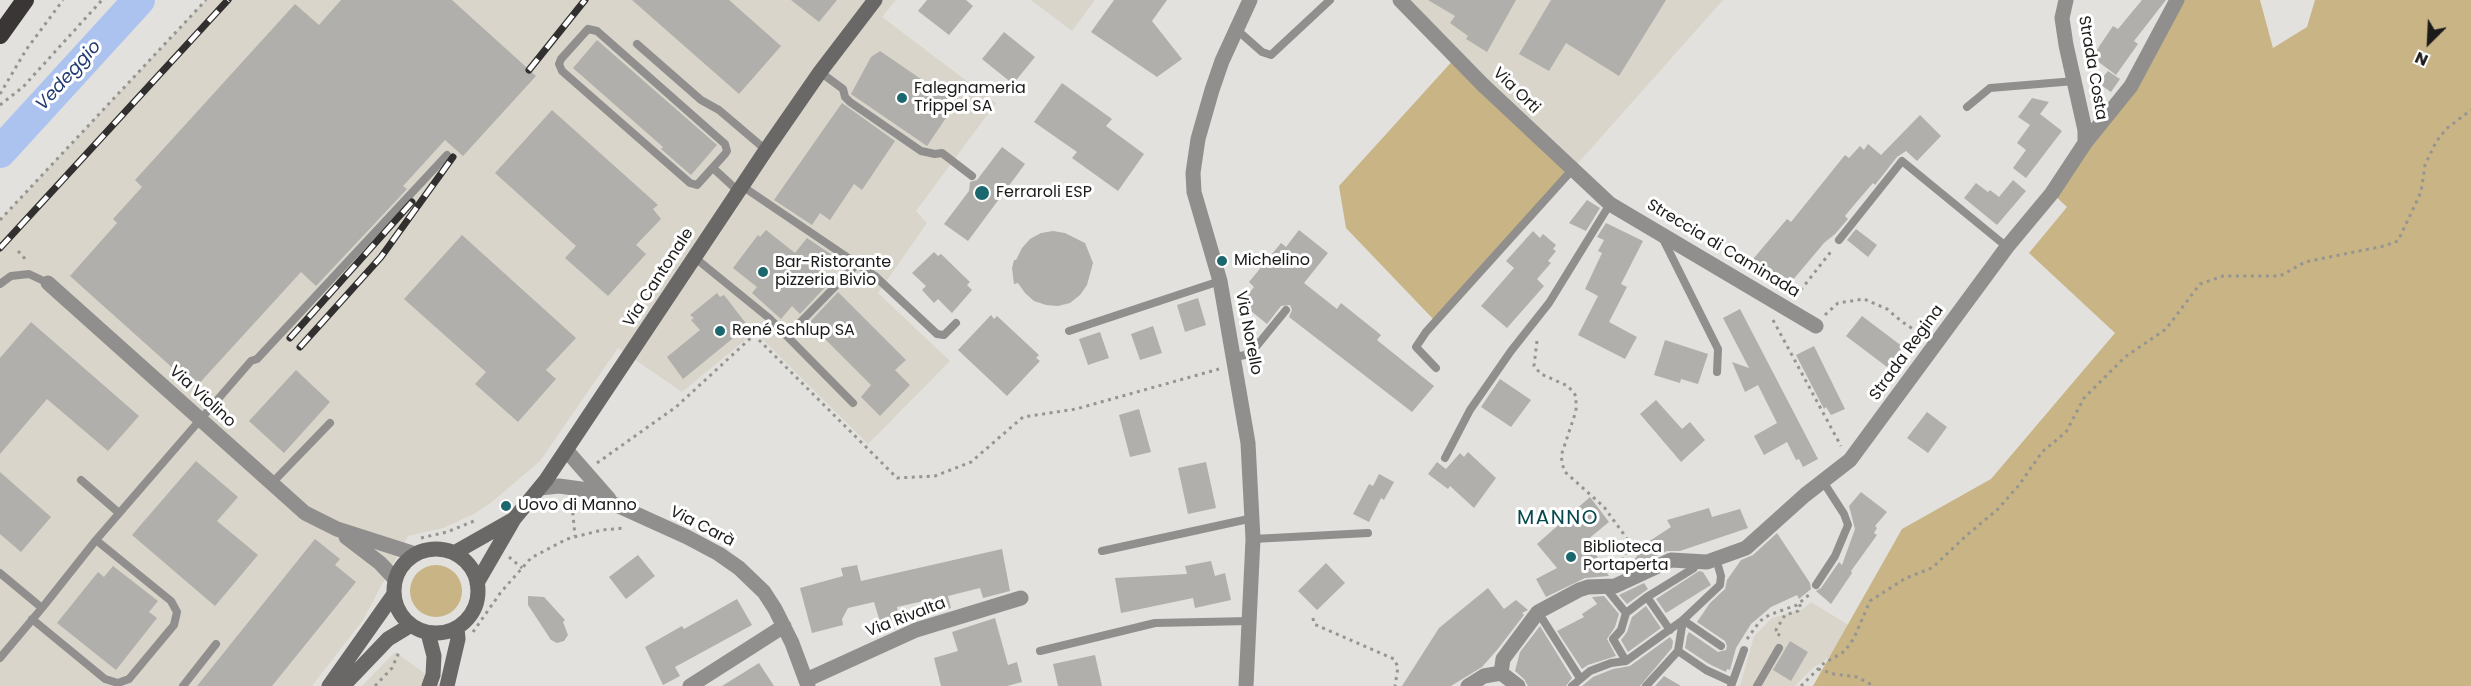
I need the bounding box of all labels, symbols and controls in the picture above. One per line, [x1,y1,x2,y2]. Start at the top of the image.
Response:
north arrow [2399,12,2459,72]
street label: Strada Costa [2073,14,2111,122]
water label: Vedeggio [32,36,106,116]
text: N [2411,46,2432,72]
street label: Via Orti [1488,64,1544,118]
place label: Falegnameria Trippel SA [914,79,1026,117]
marker: Falegnameria Trippel SA [895,91,909,105]
place label: Ferraroli ESP [996,183,1092,203]
marker: Ferraroli ESP [973,184,991,202]
street label: Streccia di Caminada [1643,196,1803,302]
street label: Via Cantonale [620,225,698,331]
place label: Michelino [1234,251,1310,271]
place label: Bar-Ristorante pizzeria Bivio [775,253,891,291]
marker: Michelino [1215,254,1229,268]
marker: Bar-Ristorante pizzeria Bivio [756,265,770,279]
street label: Via Norello [1230,289,1266,377]
street label: Strada Regina [1866,302,1948,404]
place label: René Schlup SA [732,321,855,341]
marker: René Schlup SA [713,324,727,338]
street label: Via Violino [165,362,239,432]
place label: Uovo di Manno [518,496,637,516]
marker: Uovo di Manno [499,499,513,513]
street label: Via Carà [667,503,737,551]
district label: MANNO [1517,507,1599,531]
place label: Biblioteca Portaperta [1583,538,1668,576]
marker: Biblioteca Portaperta [1564,550,1578,564]
street label: Via Rivalta [863,594,949,642]

